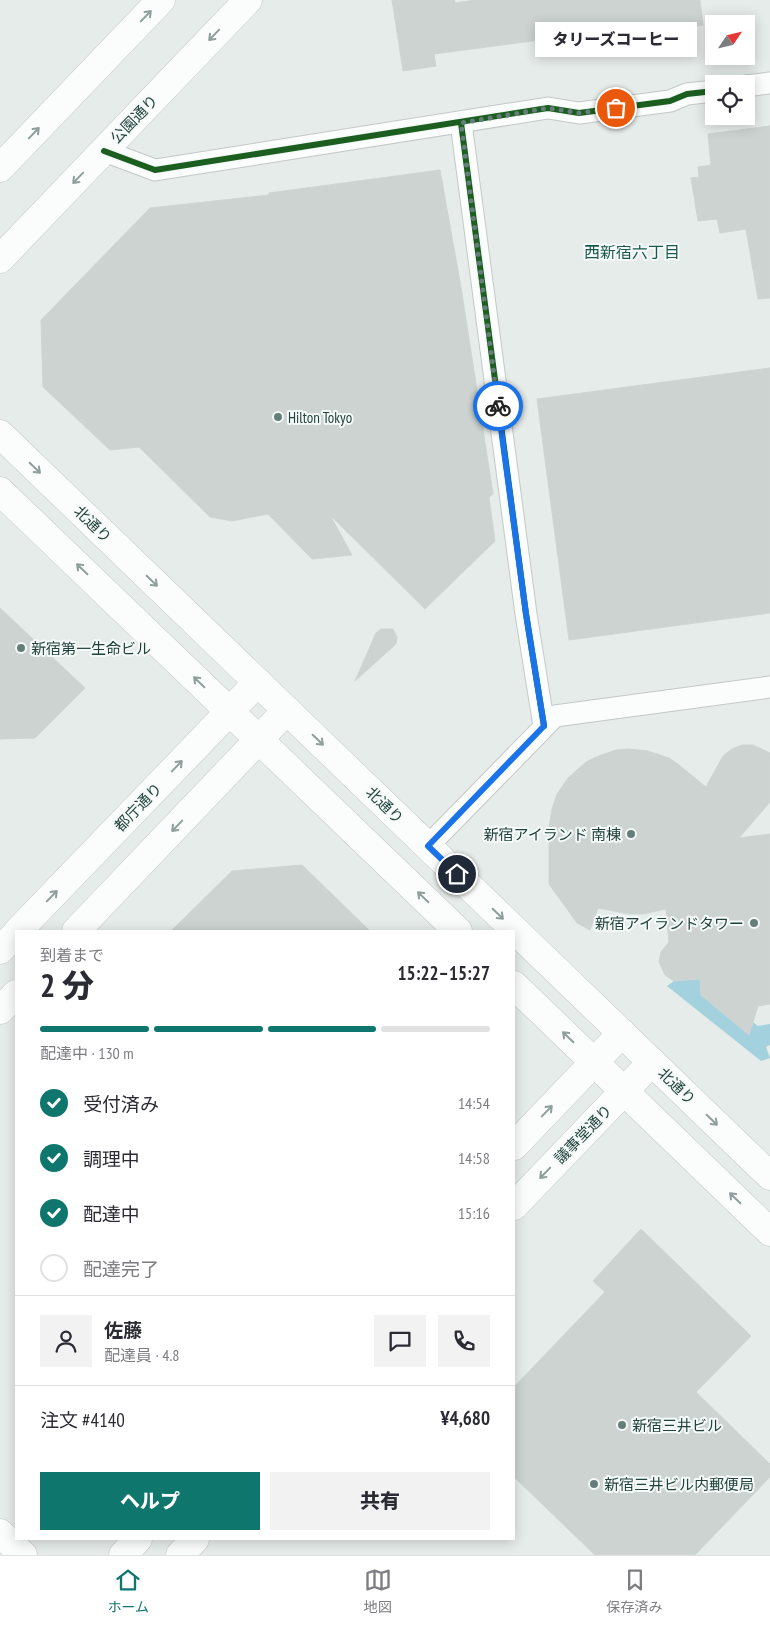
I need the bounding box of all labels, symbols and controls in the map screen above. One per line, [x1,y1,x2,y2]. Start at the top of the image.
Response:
one-way arrow [140,9,152,22]
north arrow [705,15,755,65]
map controls [705,15,755,125]
callout: タリーズコーヒー [535,23,697,58]
one-way arrow [208,29,220,42]
text: タリーズコーヒー [552,29,680,49]
button: locate [705,75,755,125]
pin [595,87,637,129]
street label: 公園通り [106,91,162,147]
icon: bag [602,94,630,122]
one-way arrow [28,127,40,139]
one-way arrow [72,172,84,184]
district label: 西新宿六丁目 [584,242,680,262]
courier [473,381,523,431]
icon: bike [484,392,512,420]
place label: Hilton Tokyo [288,408,352,427]
marker: Hilton Tokyo [272,411,284,423]
one-way arrow [29,462,41,474]
street label: 北通り [70,502,116,546]
one-way arrow [75,563,88,575]
one-way arrow [146,575,158,587]
place label: 新宿第一生命ビル [31,639,151,658]
marker: 新宿第一生命ビル [15,642,27,654]
one-way arrow [192,676,205,688]
one-way arrow [312,734,324,746]
one-way arrow [171,760,183,773]
street label: 都庁通り [110,779,166,835]
street label: 北通り [362,783,408,827]
one-way arrow [171,820,183,832]
place label: 新宿アイランド 南棟 [484,825,621,844]
marker: 新宿アイランド 南棟 [625,828,637,840]
pin [436,853,478,895]
icon: home [443,860,471,888]
one-way arrow [46,890,58,902]
one-way arrow [417,892,429,904]
one-way arrow [492,908,504,920]
place label: 新宿アイランドタワー [595,914,744,933]
marker: 新宿アイランドタワー [748,917,760,929]
text: 到着まで [40,945,104,965]
text: 15:22–15:27 [397,961,490,985]
text: 2 分 [40,964,94,1006]
one-way arrow [561,1031,574,1043]
text: 配達中 · 130 m [40,1043,134,1063]
street label: 北通り [654,1064,700,1108]
icon: check [40,1089,68,1117]
text: 受付済み [83,1092,159,1116]
text: 14:54 [458,1093,490,1113]
street label: 議事堂通り [550,1100,616,1168]
one-way arrow [541,1104,553,1117]
one-way arrow [706,1114,718,1126]
icon: check [40,1144,68,1172]
text: 調理中 [83,1147,140,1171]
text: 14:58 [458,1148,490,1168]
one-way arrow [539,1167,551,1180]
one-way arrow [729,1192,741,1204]
icon: check [40,1199,68,1227]
text: 配達中 [83,1202,140,1226]
text: 15:16 [458,1203,490,1223]
text: 配達完了 [83,1257,159,1281]
button: person [40,1315,92,1367]
button: chat [374,1315,426,1367]
button: phone [438,1315,490,1367]
text: 佐藤 [104,1318,142,1342]
text: 配達員 · 4.8 [104,1345,179,1365]
text: ¥4,680 [440,1406,490,1430]
text: 注文 #4140 [40,1408,125,1432]
place label: 新宿三井ビル [632,1416,722,1435]
marker: 新宿三井ビル [616,1419,628,1431]
button: ヘルプ [40,1472,260,1530]
button: 共有 [270,1472,490,1530]
place label: 新宿三井ビル内郵便局 [604,1475,754,1494]
marker: 新宿三井ビル内郵便局 [588,1478,600,1490]
tab: ホーム [107,1566,149,1616]
tab: 地図 [364,1566,392,1616]
tab: 保存済み [607,1566,663,1616]

